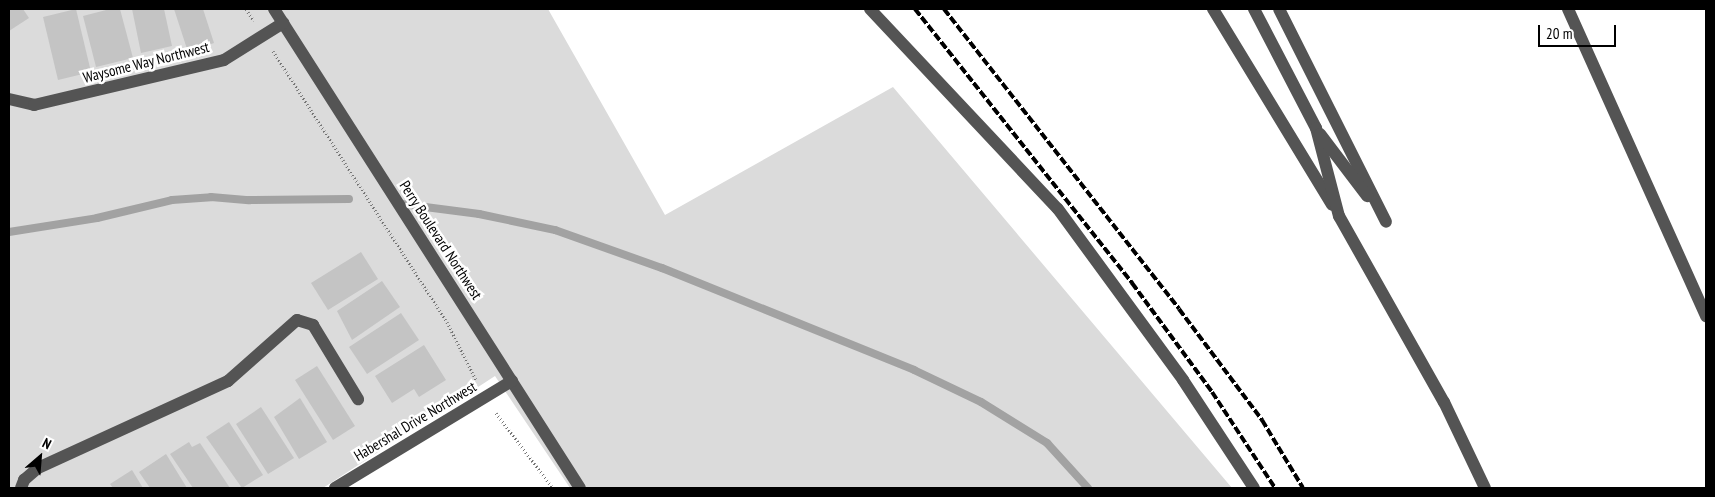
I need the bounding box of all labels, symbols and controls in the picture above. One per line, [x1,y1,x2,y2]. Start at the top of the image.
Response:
scale bar [1540,15,1618,47]
text: 20 m [1546,24,1572,43]
street label: Waysome Way Northwest [81,38,211,86]
street label: Perry Boulevard Northwest [396,177,486,303]
street label: Habershal Drive Northwest [351,377,479,465]
north arrow [15,432,65,482]
text: N [39,434,54,453]

